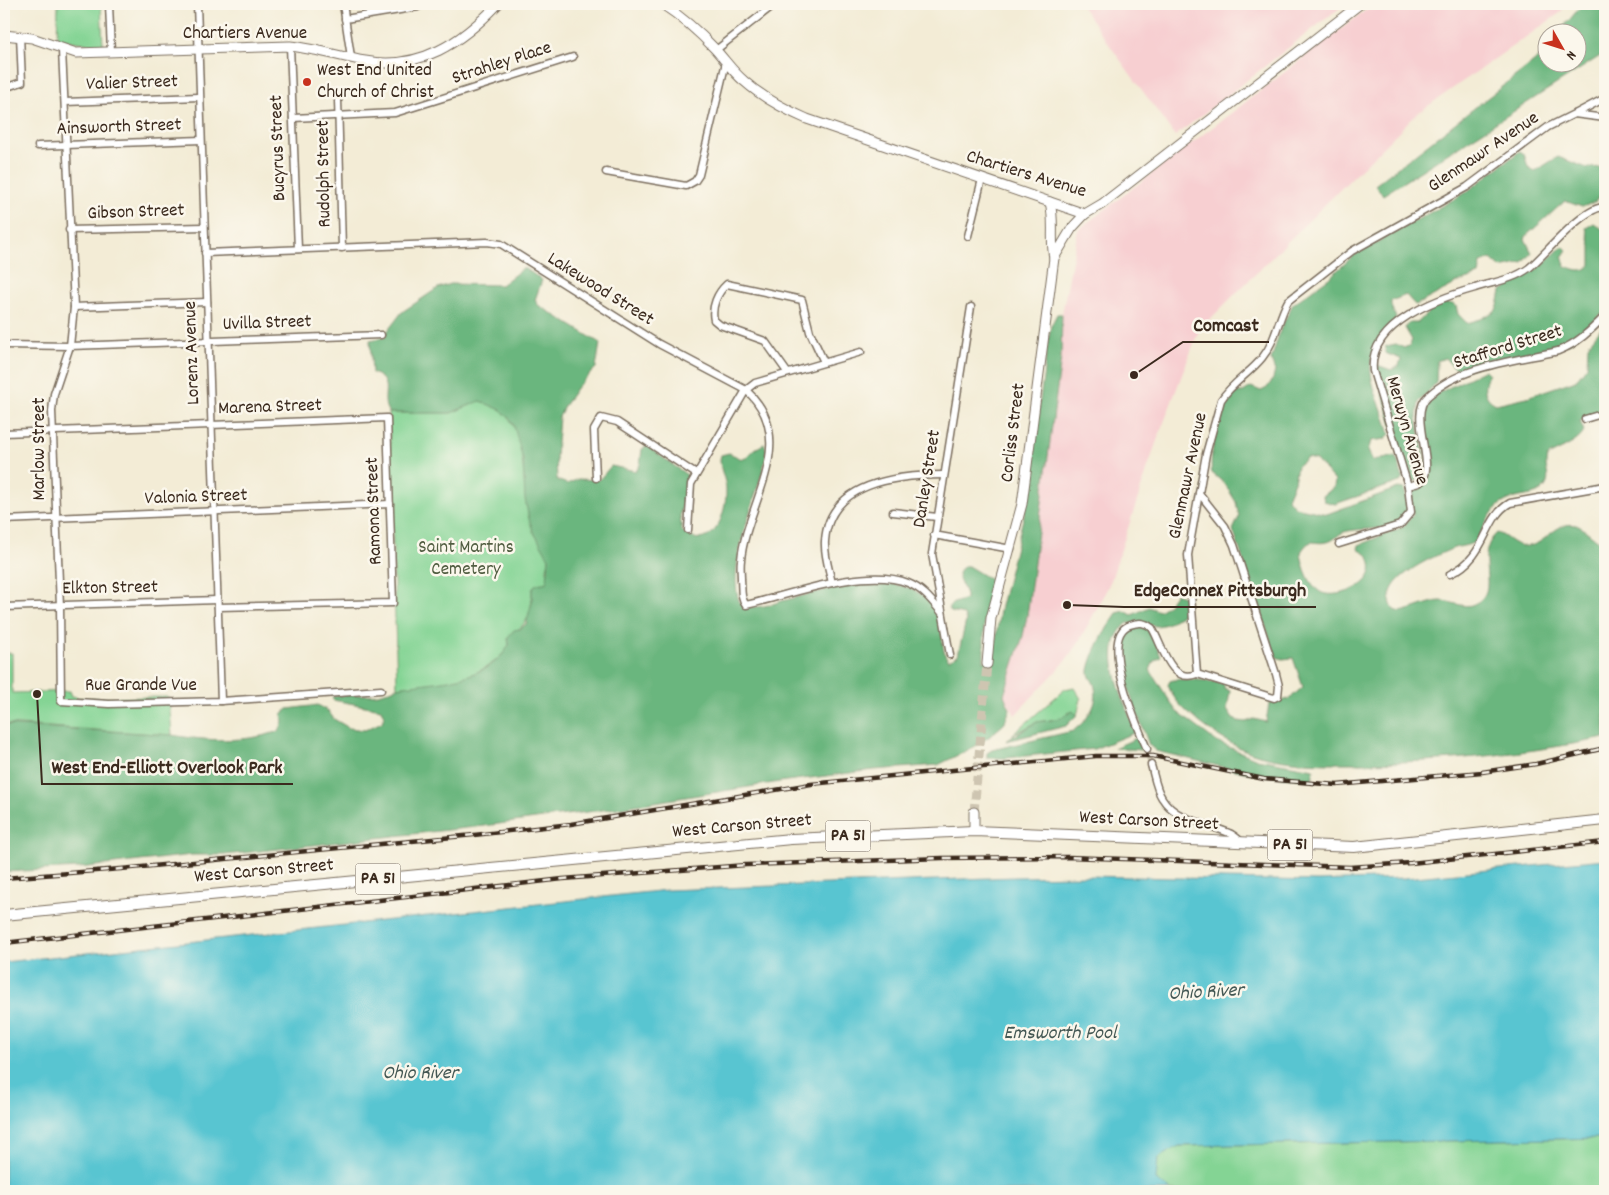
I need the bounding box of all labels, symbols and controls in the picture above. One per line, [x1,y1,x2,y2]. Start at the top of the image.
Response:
street label: Chartiers Avenue [183,21,307,48]
north arrow [1536,22,1586,72]
street label: Strahley Place [449,35,555,93]
text: N [1561,46,1580,64]
place label: West End United Church of Christ [317,58,434,107]
street label: Valier Street [86,69,178,99]
marker: West End United Church of Christ [301,76,313,88]
street label: Bucyrus Street [264,94,294,202]
street label: Glenmawr Avenue [1423,106,1545,200]
street label: Ainsworth Street [56,112,182,144]
street label: Rudolph Street [311,120,339,228]
street label: Chartiers Avenue [963,144,1089,206]
street label: Gibson Street [87,198,185,228]
street label: Lakewood Street [541,246,659,334]
street label: Lorenz Avenue [178,301,208,405]
callout: Comcast [1183,307,1269,342]
street label: Uvilla Street [222,309,312,339]
text: Comcast [1193,313,1259,341]
street label: Stafford Street [1450,319,1566,377]
street label: Merwyn Avenue [1378,374,1434,488]
street label: Corliss Street [995,382,1033,484]
street label: Marena Street [218,393,322,423]
street label: Marlow Street [27,398,54,500]
street label: Glenmawr Avenue [1162,410,1216,542]
street label: Danley Street [907,428,949,530]
street label: Ramona Street [360,457,390,565]
street label: Valonia Street [144,483,248,513]
park label: Saint Martins Cemetery [418,535,514,584]
callout: EdgeConneX Pittsburgh [1124,572,1316,607]
street label: Elkton Street [62,575,158,603]
text: EdgeConneX Pittsburgh [1134,578,1306,606]
street label: Rue Grande Vue [85,673,197,700]
callout: West End-Elliott Overlook Park [42,749,293,784]
text: West End-Elliott Overlook Park [51,755,283,783]
street label: West Carson Street [1079,805,1219,839]
street label: West Carson Street [671,807,813,847]
road number: PA 51 [826,820,870,851]
road number: PA 51 [1268,830,1312,860]
street label: West Carson Street [193,852,335,892]
road number: PA 51 [356,864,400,894]
water label: Ohio River [1167,977,1247,1009]
water label: Emsworth Pool [1003,1020,1119,1048]
water label: Ohio River [382,1060,460,1088]

